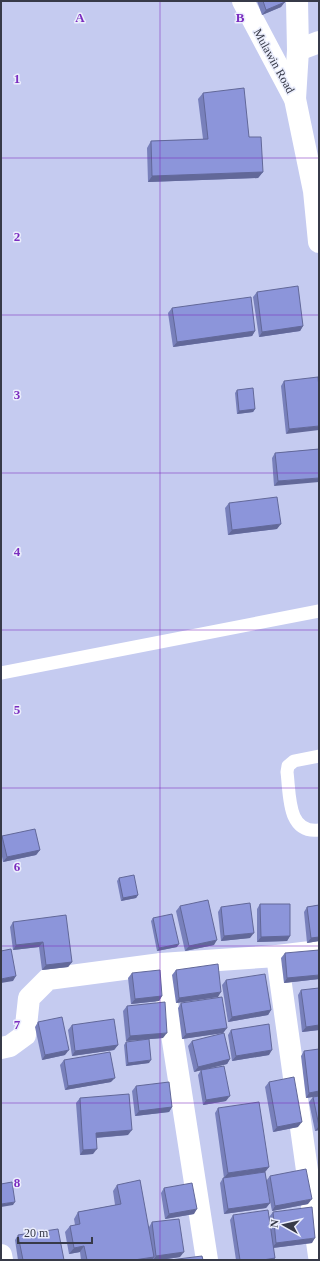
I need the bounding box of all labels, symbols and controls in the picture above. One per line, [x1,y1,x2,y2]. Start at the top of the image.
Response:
text: A [75,10,85,25]
text: B [236,10,245,25]
street label: Mulawin Road [251,26,297,96]
text: 1 [14,71,20,86]
text: 2 [14,229,20,244]
text: 3 [14,387,21,402]
text: 4 [14,544,21,559]
text: 5 [14,702,21,717]
text: 6 [14,859,21,874]
text: 7 [14,1017,21,1032]
text: 8 [14,1175,21,1190]
north arrow [264,1205,304,1245]
scale bar [18,1219,92,1245]
text: N [268,1219,281,1228]
text: 20 m [24,1226,49,1240]

